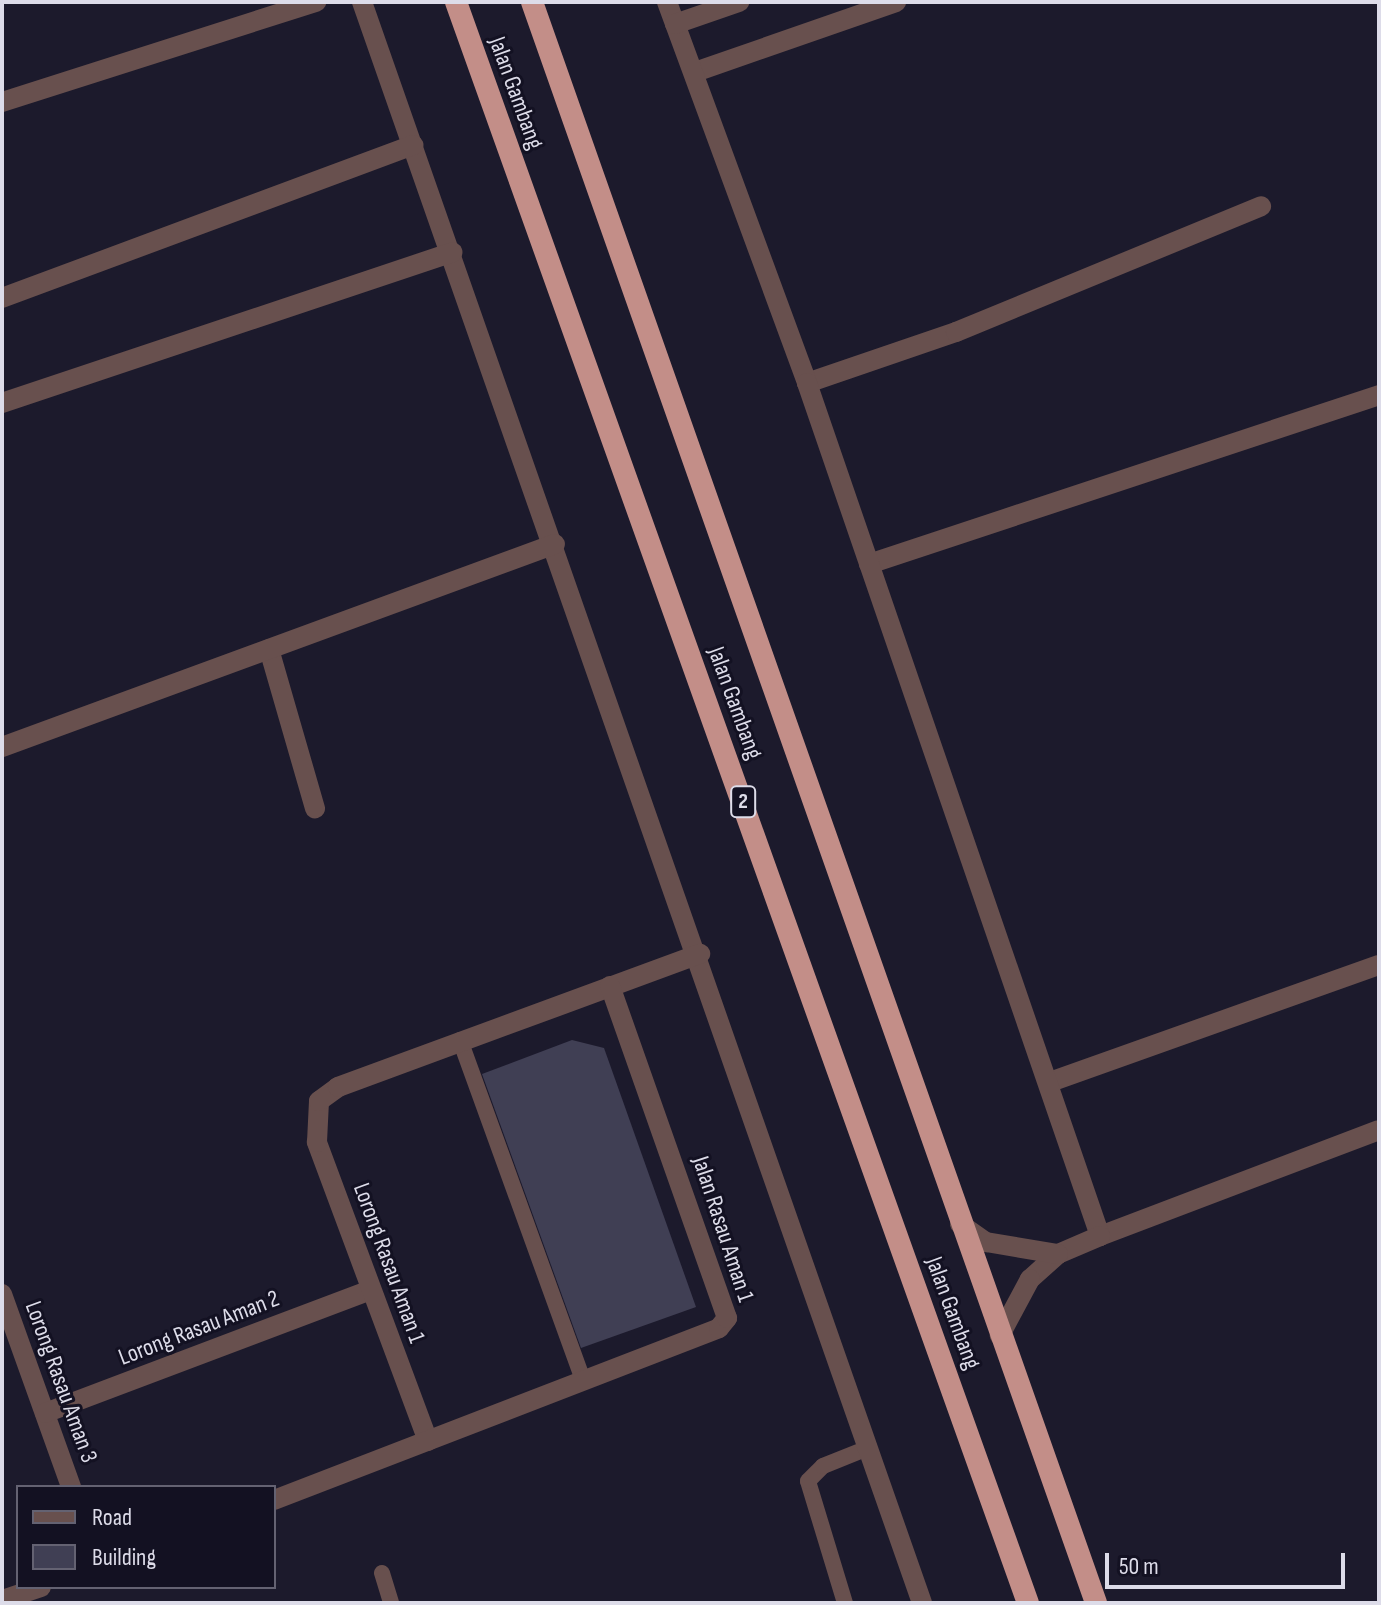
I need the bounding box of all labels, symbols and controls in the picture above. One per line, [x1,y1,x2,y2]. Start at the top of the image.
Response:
street label: Jalan Gambang [482,33,550,153]
street label: Jalan Gambang [701,643,769,763]
road number: 2 [729,784,757,820]
street label: Jalan Rasau Aman 1 [686,1153,760,1305]
street label: Lorong Rasau Aman 1 [347,1179,431,1347]
street label: Jalan Gambang [919,1253,987,1373]
street label: Lorong Rasau Aman 2 [115,1284,283,1372]
street label: Lorong Rasau Aman 3 [18,1297,104,1467]
legend [16,1485,276,1589]
text: Road [92,1503,132,1532]
scale bar [1109,1537,1349,1587]
text: Building [92,1543,156,1572]
text: 50 m [1119,1552,1159,1581]

